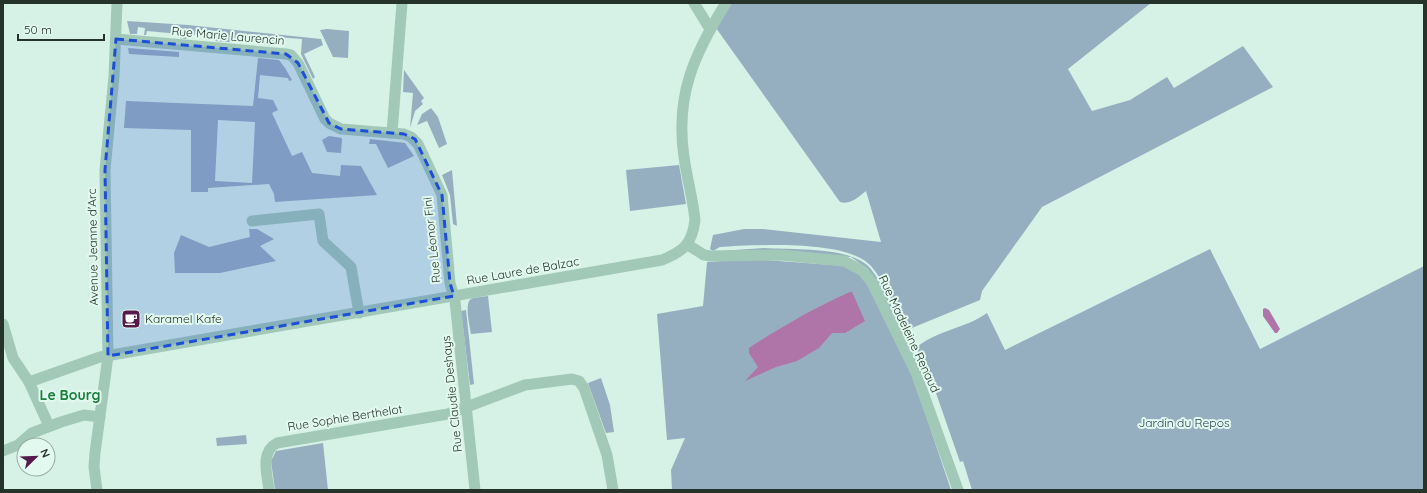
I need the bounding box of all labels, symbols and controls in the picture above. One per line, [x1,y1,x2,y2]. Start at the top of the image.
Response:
scale bar [18,16,104,42]
text: 50 m [24,22,52,37]
street label: Rue Marie Laurencin [171,23,285,48]
street label: Avenue Jeanne d'Arc [84,188,101,306]
street label: Rue Léonor Fini [420,196,443,284]
street label: Rue Laure de Balzac [465,253,580,288]
street label: Rue Madeleine Renaud [876,273,943,395]
cafe icon: Karamel Kafe [120,308,142,330]
place label: Karamel Kafe [145,311,222,326]
street label: Rue Claudie Deshays [438,335,465,453]
district label: Le Bourg [40,386,101,404]
street label: Rue Sophie Berthelot [286,401,404,434]
park label: Jardin du Repos [1138,415,1230,430]
north arrow [16,437,56,477]
text: N [37,447,53,460]

